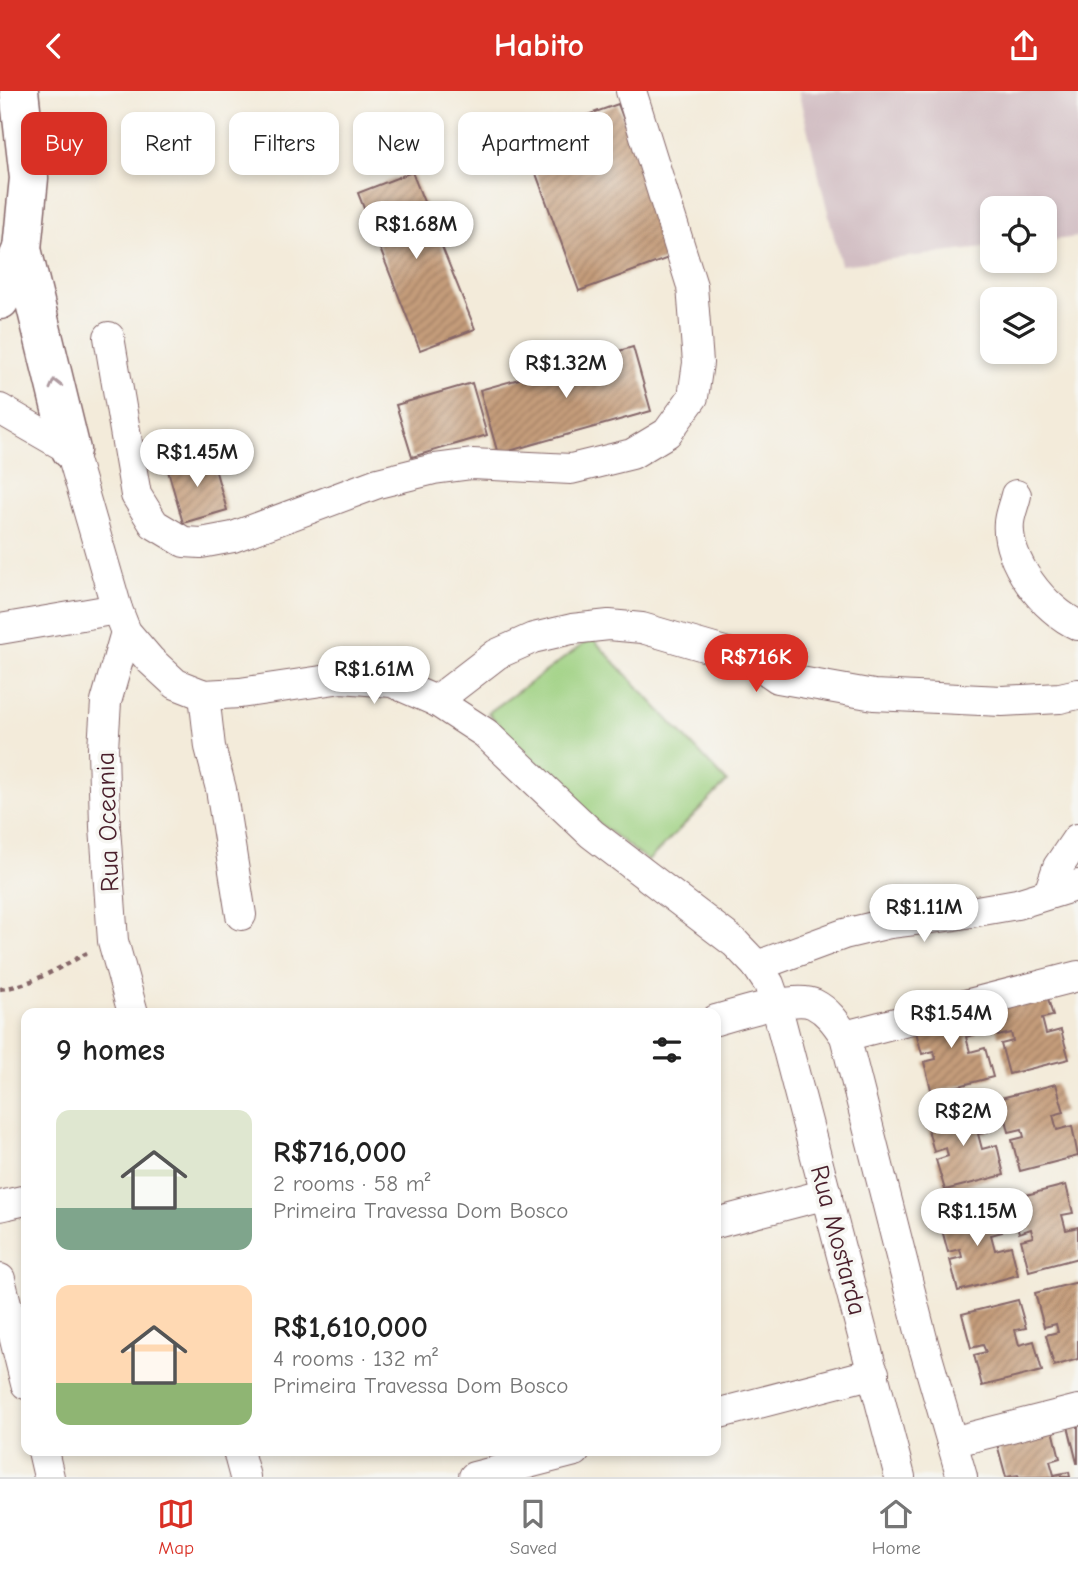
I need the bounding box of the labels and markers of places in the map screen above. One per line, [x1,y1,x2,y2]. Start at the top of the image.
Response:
pin: R$1.68M [351,201,481,261]
pin: R$1.32M [501,341,631,400]
pin: R$1.45M [132,429,262,489]
pin: R$716K [699,635,813,694]
pin: R$1.61M [309,647,439,706]
pin: R$1.11M [859,885,989,944]
pin: R$1.54M [886,991,1016,1050]
pin: R$2M [922,1089,1004,1148]
pin: R$1.15M [912,1189,1042,1248]

